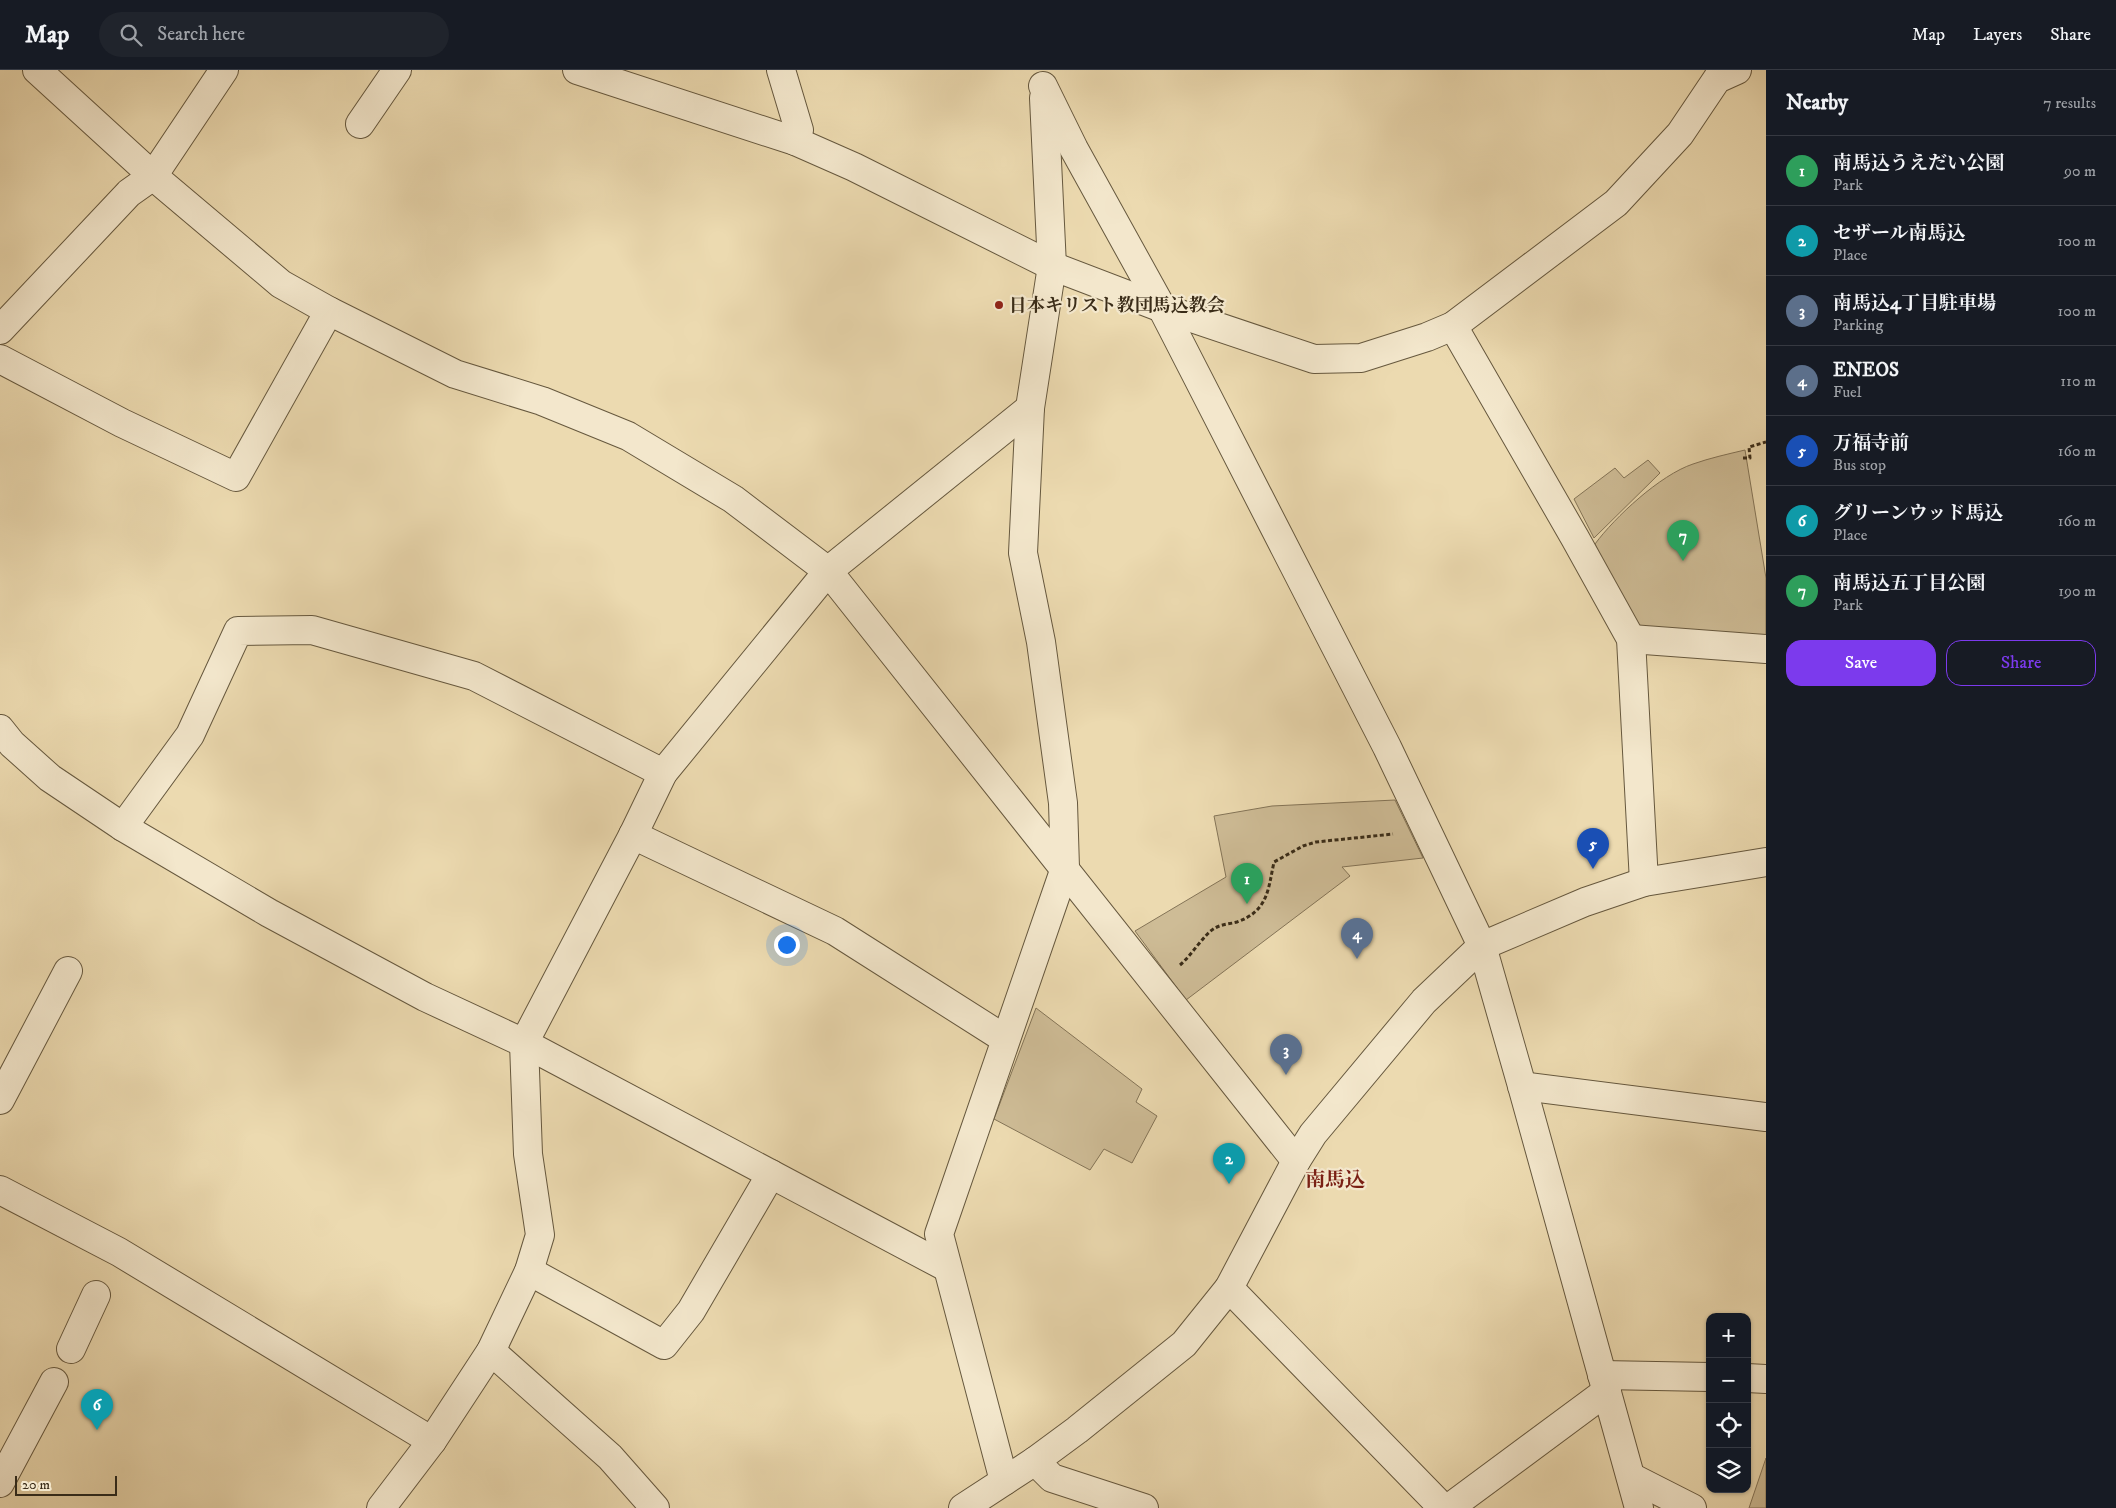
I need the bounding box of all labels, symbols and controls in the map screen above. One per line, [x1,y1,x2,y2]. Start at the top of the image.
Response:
search box [99,12,449,57]
text: Map [25,20,69,50]
icon: search [117,21,145,49]
text: Search here [157,23,245,46]
text: Map [1912,24,1945,46]
text: Layers [1973,24,2022,46]
text: Share [2050,24,2091,46]
text: Nearby [1786,90,1848,116]
text: 7 results [2043,93,2096,113]
text: 南馬込うえだい公園 [1833,152,2004,175]
text: 1 [1799,161,1805,181]
text: 90 m [2064,161,2096,181]
text: Park [1833,175,1863,195]
text: セザール南馬込 [1833,222,1966,245]
text: 2 [1798,231,1806,251]
text: 100 m [2058,231,2096,251]
text: Place [1833,245,1867,265]
text: 南馬込4丁目駐車場 [1833,292,1996,315]
place label: 日本キリスト教団馬込教会 [1009,295,1225,317]
marker: 日本キリスト教団馬込教会 [993,299,1005,311]
text: 3 [1799,301,1805,321]
text: 100 m [2058,301,2096,321]
text: Parking [1833,315,1883,335]
text: ENEOS [1833,359,1899,382]
text: 4 [1797,371,1807,391]
text: 110 m [2060,371,2096,391]
text: Fuel [1833,382,1862,402]
text: 万福寺前 [1833,432,1909,455]
text: 5 [1798,441,1806,461]
text: 160 m [2058,441,2096,461]
text: Bus stop [1833,455,1886,475]
text: グリーンウッド馬込 [1833,502,2003,525]
text: 6 [1798,511,1806,531]
text: 160 m [2058,511,2096,531]
pin: 7 [1667,520,1699,561]
text: Place [1833,525,1867,545]
text: 南馬込五丁目公園 [1833,572,1985,595]
text: 7 [1798,581,1806,601]
text: 190 m [2058,581,2096,601]
text: Park [1833,595,1863,615]
button: Save [1786,640,1936,686]
button: Share [1946,640,2096,686]
pin: 5 [1577,828,1609,869]
pin: 1 [1231,863,1263,904]
pin: 4 [1341,918,1373,959]
your location [774,932,800,958]
pin: 3 [1270,1034,1302,1075]
pin: 2 [1213,1143,1245,1184]
district label: 南馬込 [1305,1168,1365,1193]
map controls [1706,1313,1751,1493]
button: + [1706,1313,1751,1358]
button: − [1706,1358,1751,1403]
pin: 6 [81,1389,113,1430]
button: locate [1706,1403,1751,1448]
button: layers [1706,1448,1751,1493]
scale bar [15,1473,118,1496]
text: 20 m [22,1476,50,1494]

